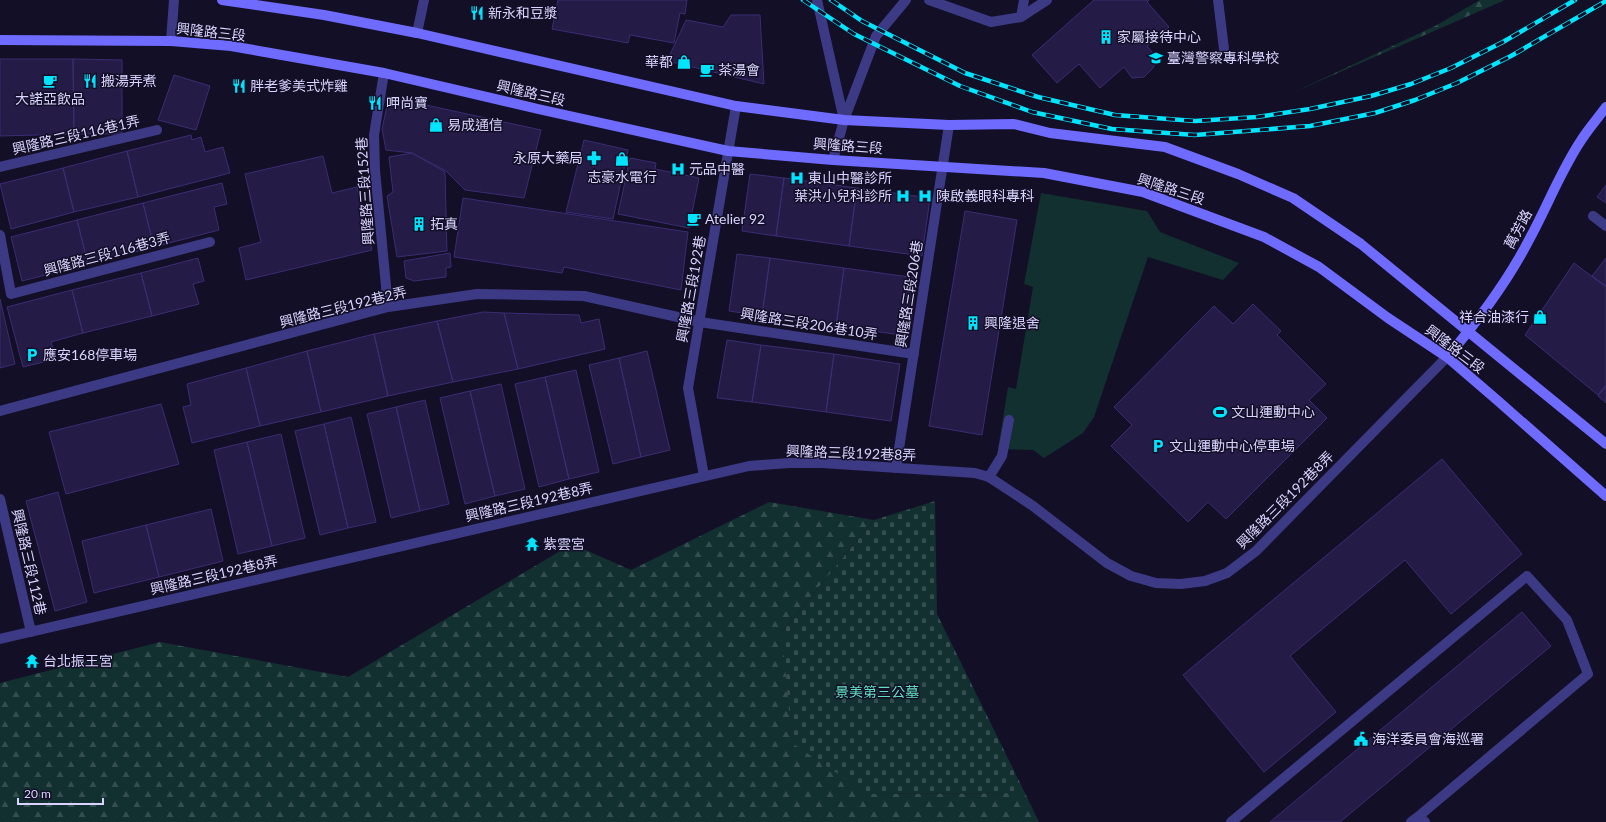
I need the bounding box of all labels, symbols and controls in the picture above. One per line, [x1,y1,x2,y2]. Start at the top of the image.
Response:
place label: 新永和豆漿 [488,4,558,21]
restaurant icon: 新永和豆漿 [469,5,485,21]
street label: 興隆路三段 [175,19,247,44]
place label: 家屬接待中心 [1117,28,1201,45]
building icon: 家屬接待中心 [1098,29,1114,45]
place label: 臺灣警察專科學校 [1167,49,1279,66]
school or university icon: 臺灣警察專科學校 [1148,50,1164,66]
place label: 華都 [645,53,673,70]
shop icon: 華都 [676,54,692,70]
place label: 茶湯會 [718,61,760,78]
cafe icon: 茶湯會 [699,62,715,78]
place label: 搬湯弄煮 [101,72,157,89]
cafe icon: 大諾亞飲品 [42,73,58,89]
restaurant icon: 搬湯弄煮 [82,73,98,89]
street label: 興隆路三段 [495,76,567,109]
place label: 胖老爹美式炸雞 [250,77,348,94]
restaurant icon: 胖老爹美式炸雞 [231,78,247,94]
place label: 大諾亞飲品 [15,90,85,107]
place label: 呷尚寶 [386,94,428,111]
restaurant icon: 呷尚寶 [367,95,383,111]
street label: 興隆路三段116巷1弄 [10,112,141,157]
place label: 易成通信 [447,116,503,133]
shop icon: 易成通信 [428,117,444,133]
street label: 興隆路三段 [813,135,884,156]
street label: 興隆路三段152巷 [352,136,377,246]
place label: 永原大藥局 [513,149,583,166]
pharmacy icon: 永原大藥局 [586,150,602,166]
shop icon: 志豪水電行 [614,151,630,167]
place label: 元品中醫 [689,160,745,177]
hospital icon: 元品中醫 [670,161,686,177]
place label: 志豪水電行 [587,168,657,185]
place label: 東山中醫診所 [808,169,892,186]
hospital icon: 東山中醫診所 [789,170,805,186]
street label: 興隆路三段 [1135,170,1207,207]
place label: 葉洪小兒科診所 [794,187,892,204]
place label: 陳啟義眼科專科 [936,187,1034,204]
hospital icon: 葉洪小兒科診所 [895,188,911,204]
hospital icon: 陳啟義眼科專科 [917,188,933,204]
street label: 萬芳路 [1500,206,1535,251]
place label: Atelier 92 [705,210,765,227]
cafe icon: Atelier 92 [686,211,702,227]
place label: 拓真 [430,215,458,232]
building icon: 拓真 [411,216,427,232]
street label: 興隆路三段116巷3弄 [42,228,172,279]
street label: 興隆路三段192巷 [673,234,708,344]
street label: 興隆路三段206巷 [892,239,925,349]
street label: 興隆路三段192巷2弄 [278,282,408,331]
street label: 興隆路三段206巷10弄 [739,304,879,343]
place label: 祥合油漆行 [1459,308,1529,325]
shop icon: 祥合油漆行 [1532,309,1548,325]
place label: 興隆退舍 [984,314,1040,331]
building icon: 興隆退舍 [965,315,981,331]
street label: 興隆路三段 [1422,321,1488,376]
place label: 應安168停車場 [43,346,137,363]
parking icon: 應安168停車場 [24,347,40,363]
place label: 文山運動中心 [1231,403,1315,420]
sports icon: 文山運動中心 [1212,404,1228,420]
place label: 文山運動中心停車場 [1169,437,1295,454]
parking icon: 文山運動中心停車場 [1150,438,1166,454]
street label: 興隆路三段192巷8弄 [786,442,917,463]
street label: 興隆路三段192巷8弄 [1233,448,1337,552]
street label: 興隆路三段192巷8弄 [463,479,594,524]
street label: 興隆路三段112巷 [9,507,50,617]
place label: 紫雲宮 [543,535,585,552]
temple icon: 紫雲宮 [524,536,540,552]
street label: 興隆路三段192巷8弄 [148,552,279,597]
place label: 台北振王宮 [43,652,113,669]
temple icon: 台北振王宮 [24,653,40,669]
park label: 景美第三公墓 [835,683,919,700]
place label: 海洋委員會海巡署 [1372,730,1484,747]
public building icon: 海洋委員會海巡署 [1353,731,1369,747]
scale bar [18,780,103,806]
text: 20 m [24,786,51,801]

